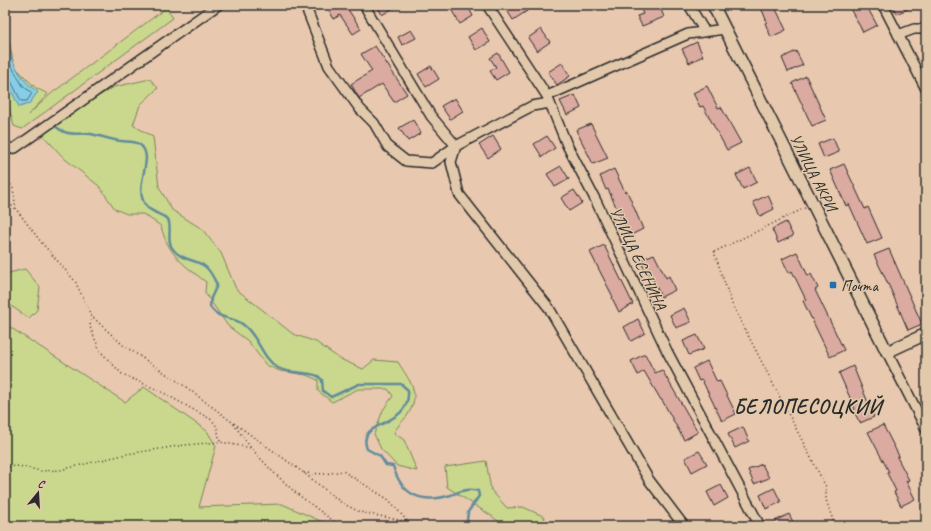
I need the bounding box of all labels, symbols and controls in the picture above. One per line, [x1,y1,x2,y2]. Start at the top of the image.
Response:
street label: УЛИЦА АКРИ [785,131,842,217]
street label: УЛИЦА ЕСЕНИНА [606,204,671,314]
place label: Почта [841,276,879,296]
marker: Почта [828,280,838,290]
district label: БЕЛОПЕСОЦКИЙ [734,394,885,419]
north arrow [18,473,58,513]
text: С [36,476,47,491]

